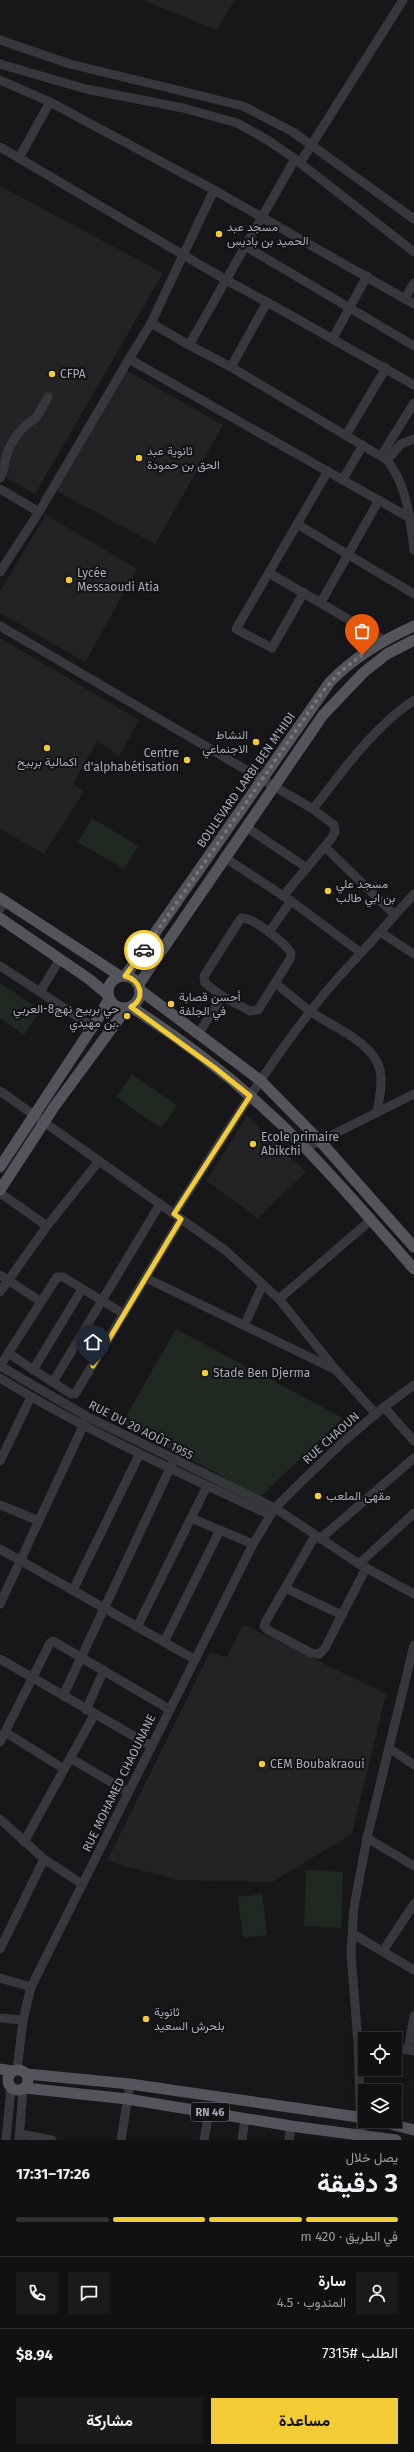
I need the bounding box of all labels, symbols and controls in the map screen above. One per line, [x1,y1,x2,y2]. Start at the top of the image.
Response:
place label: مسجد عبد الحميد بن باديس [227,220,309,249]
marker: مسجد عبد الحميد بن باديس [214,229,224,239]
place label: CFPA [60,367,86,381]
marker: CFPA [47,369,57,379]
place label: ثانوية عبد الحق بن حمودة [147,444,220,473]
marker: ثانوية عبد الحق بن حمودة [134,453,144,463]
place label: Lycée Messaoudi Atia [77,566,159,594]
marker: Lycée Messaoudi Atia [64,575,74,585]
pin [345,614,379,655]
icon: bag [351,620,373,642]
street label: BOULEVARD LARBI BEN M'HIDI [194,710,298,850]
place label: النشاط الاجنماعي [202,728,248,759]
marker: النشاط الاجنماعي [251,737,261,747]
marker: اكمالية بربيح [42,743,52,753]
place label: Centre d'alphabétisation [84,746,179,774]
place label: اكمالية بربيح [17,755,77,771]
marker: Centre d'alphabétisation [182,755,192,765]
place label: مسجد علي بن ابي طالب [336,877,395,908]
marker: مسجد علي بن ابي طالب [323,886,333,896]
courier [124,930,164,970]
icon: car [133,939,155,961]
place label: أحسن قصابة في الجلفة [179,990,241,1021]
marker: أحسن قصابة في الجلفة [166,999,176,1009]
place label: حي بربيح نهج8-العربي بن مهيدي. [13,1002,119,1033]
marker: حي بربيح نهج8-العربي بن مهيدي. [122,1011,132,1021]
place label: Ecole primaire Abikchi [261,1130,339,1158]
marker: Ecole primaire Abikchi [248,1139,258,1149]
pin [76,1325,110,1366]
icon: home [82,1331,104,1353]
place label: Stade Ben Djerma [213,1366,310,1380]
marker: Stade Ben Djerma [200,1368,210,1378]
street label: RUE DU 20 AOÛT 1955 [86,1397,196,1462]
street label: RUE CHAOUN [300,1409,362,1467]
place label: مقهى الملعب [326,1489,391,1504]
marker: مقهى الملعب [313,1491,323,1501]
street label: RUE MOHAMED CHAOUNANE [79,1712,159,1854]
place label: CEM Boubakraoui [270,1757,365,1771]
marker: CEM Boubakraoui [257,1759,267,1769]
place label: ثانوية بلحرش السعيد [154,2005,225,2034]
marker: ثانوية بلحرش السعيد [141,2014,151,2024]
map controls [358,2032,402,2128]
button: locate [358,2032,402,2076]
button: layers [358,2084,402,2128]
road number: RN 46 [191,2103,229,2121]
text: يصل خلال [346,2150,398,2165]
text: 17:26–17:31 [16,2165,90,2183]
text: 3 دقيقة [317,2168,398,2199]
text: في الطريق · 420 m [301,2229,398,2244]
button: phone [16,2272,58,2314]
button: chat [68,2272,110,2314]
text: سارة [318,2272,346,2290]
button: person [356,2272,398,2314]
text: المندوب · 4.5 [277,2295,346,2310]
text: الطلب #7315 [322,2344,398,2362]
text: $8.94 [16,2346,53,2364]
button: مشاركة [16,2398,203,2444]
button: مساعدة [211,2398,398,2444]

